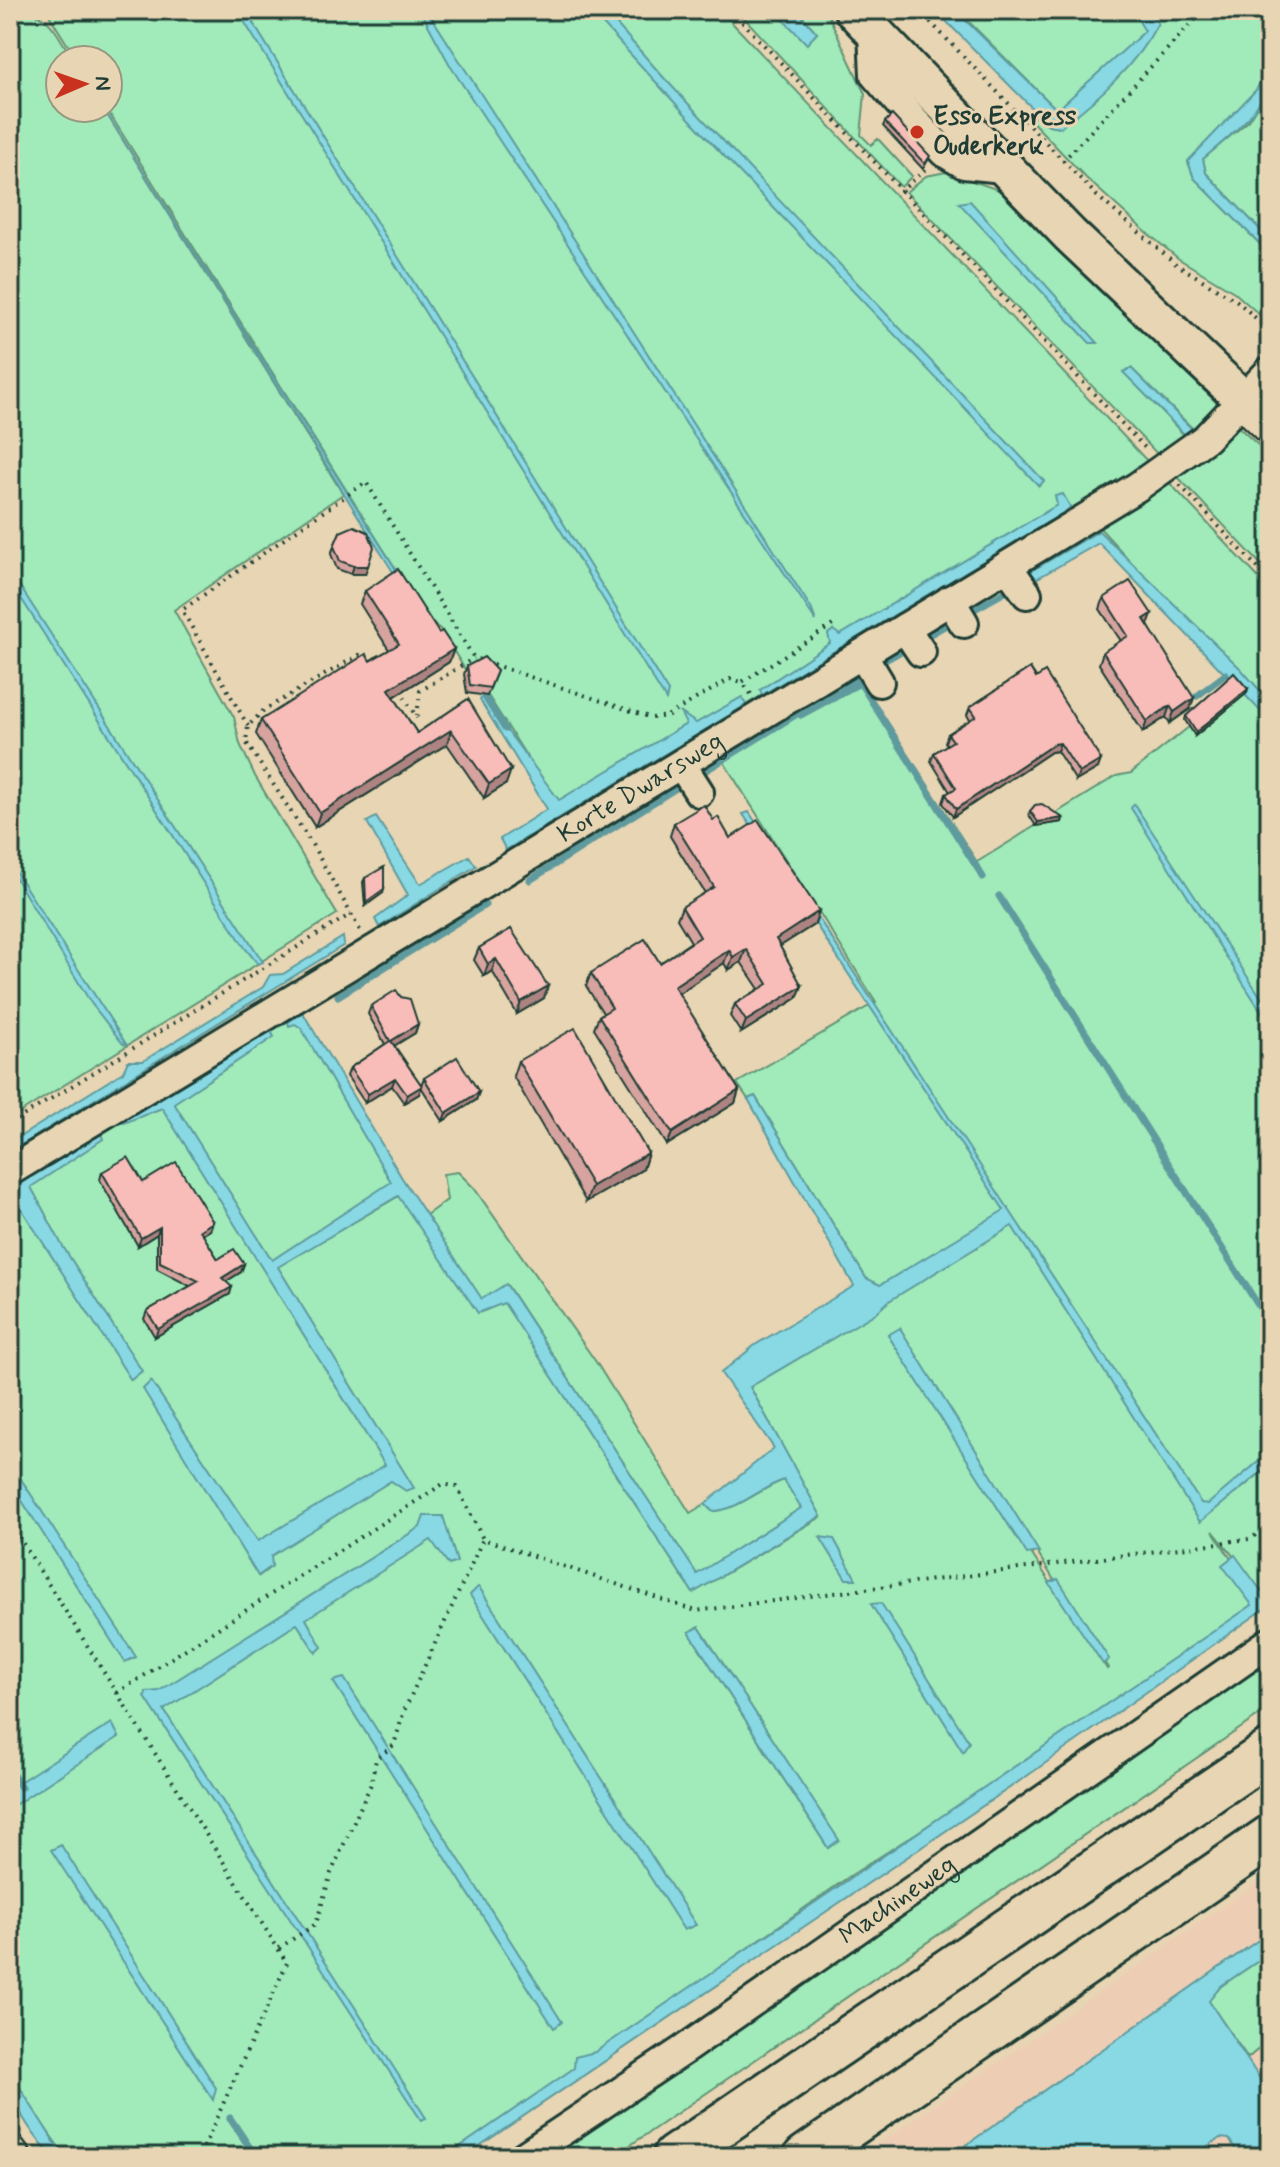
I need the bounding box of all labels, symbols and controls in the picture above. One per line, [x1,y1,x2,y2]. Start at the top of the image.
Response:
north arrow [44,44,124,124]
text: N [88,76,116,91]
place label: Esso Express Ouderkerk [933,100,1077,164]
marker: Esso Express Ouderkerk [908,123,926,141]
street label: Korte Dwarsweg [551,725,731,852]
street label: Machineweg [833,1848,964,1953]

